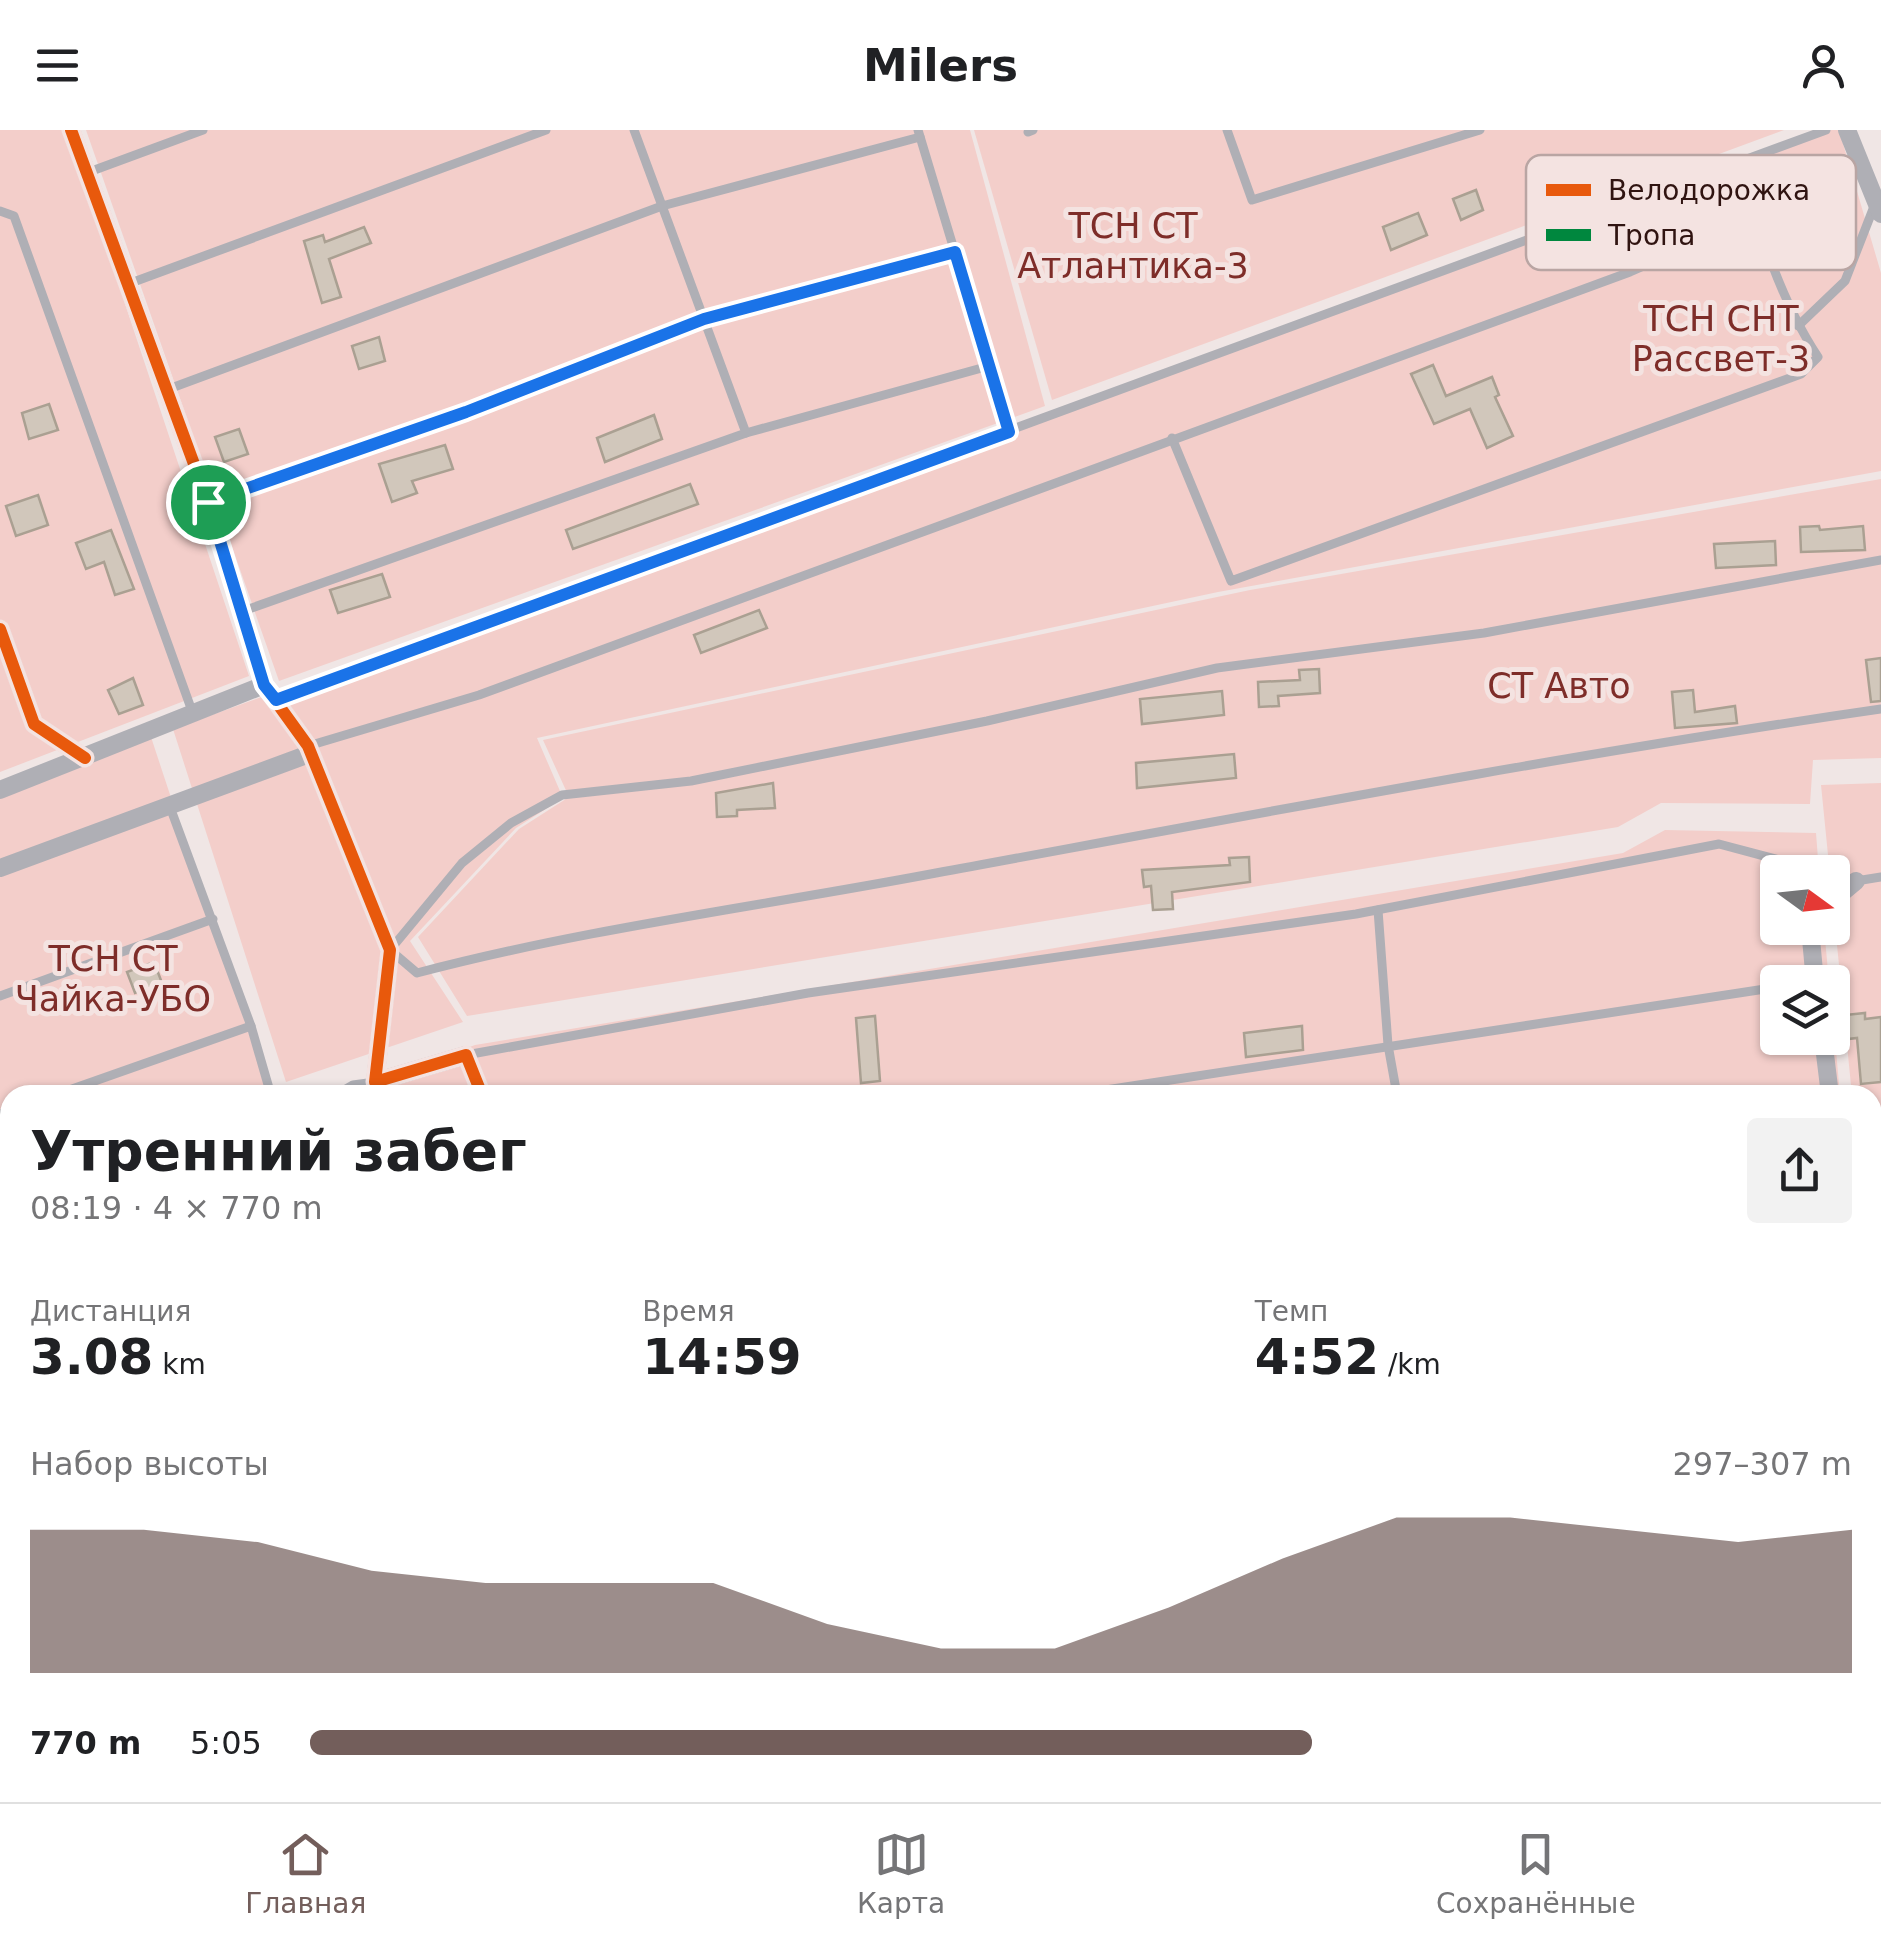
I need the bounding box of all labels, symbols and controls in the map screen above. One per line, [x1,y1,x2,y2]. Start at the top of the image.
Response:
icon: menu [30,38,85,93]
icon: person [1796,38,1851,93]
text: Milers [863,39,1018,92]
legend [1526,155,1856,270]
text: Велодорожка [1608,174,1810,207]
park label: ТСН СТ Атлантика-3 [1017,206,1249,286]
text: Тропа [1607,219,1695,252]
park label: ТСН СНТ Рассвет-3 [1632,299,1810,379]
pin [166,460,251,545]
icon: arrive [181,475,236,530]
park label: СТ Авто [1487,666,1631,706]
north arrow [1760,855,1850,945]
map controls [1760,855,1850,1055]
park label: ТСН СТ Чайка-УБО [15,939,211,1019]
button: layers [1760,965,1850,1055]
button: share [1747,1118,1852,1223]
text: Утренний забег [30,1119,527,1183]
text: 08:19 · 4 × 770 m [30,1189,323,1227]
text: Дистанция [30,1295,191,1328]
text: Время [642,1295,735,1328]
text: Темп [1255,1295,1328,1328]
text: 3.08 [30,1328,153,1386]
text: 14:59 [642,1328,801,1386]
text: 4:52 [1255,1328,1379,1386]
text: km [153,1348,206,1381]
text: /km [1379,1348,1441,1381]
text: Набор высоты [30,1445,269,1483]
text: 297–307 m [1673,1445,1852,1483]
text: 770 m [30,1724,141,1762]
text: 5:05 [190,1724,262,1762]
tab: Главная [245,1827,366,1920]
tab: Карта [857,1827,945,1920]
tab: Сохранённые [1436,1827,1636,1920]

